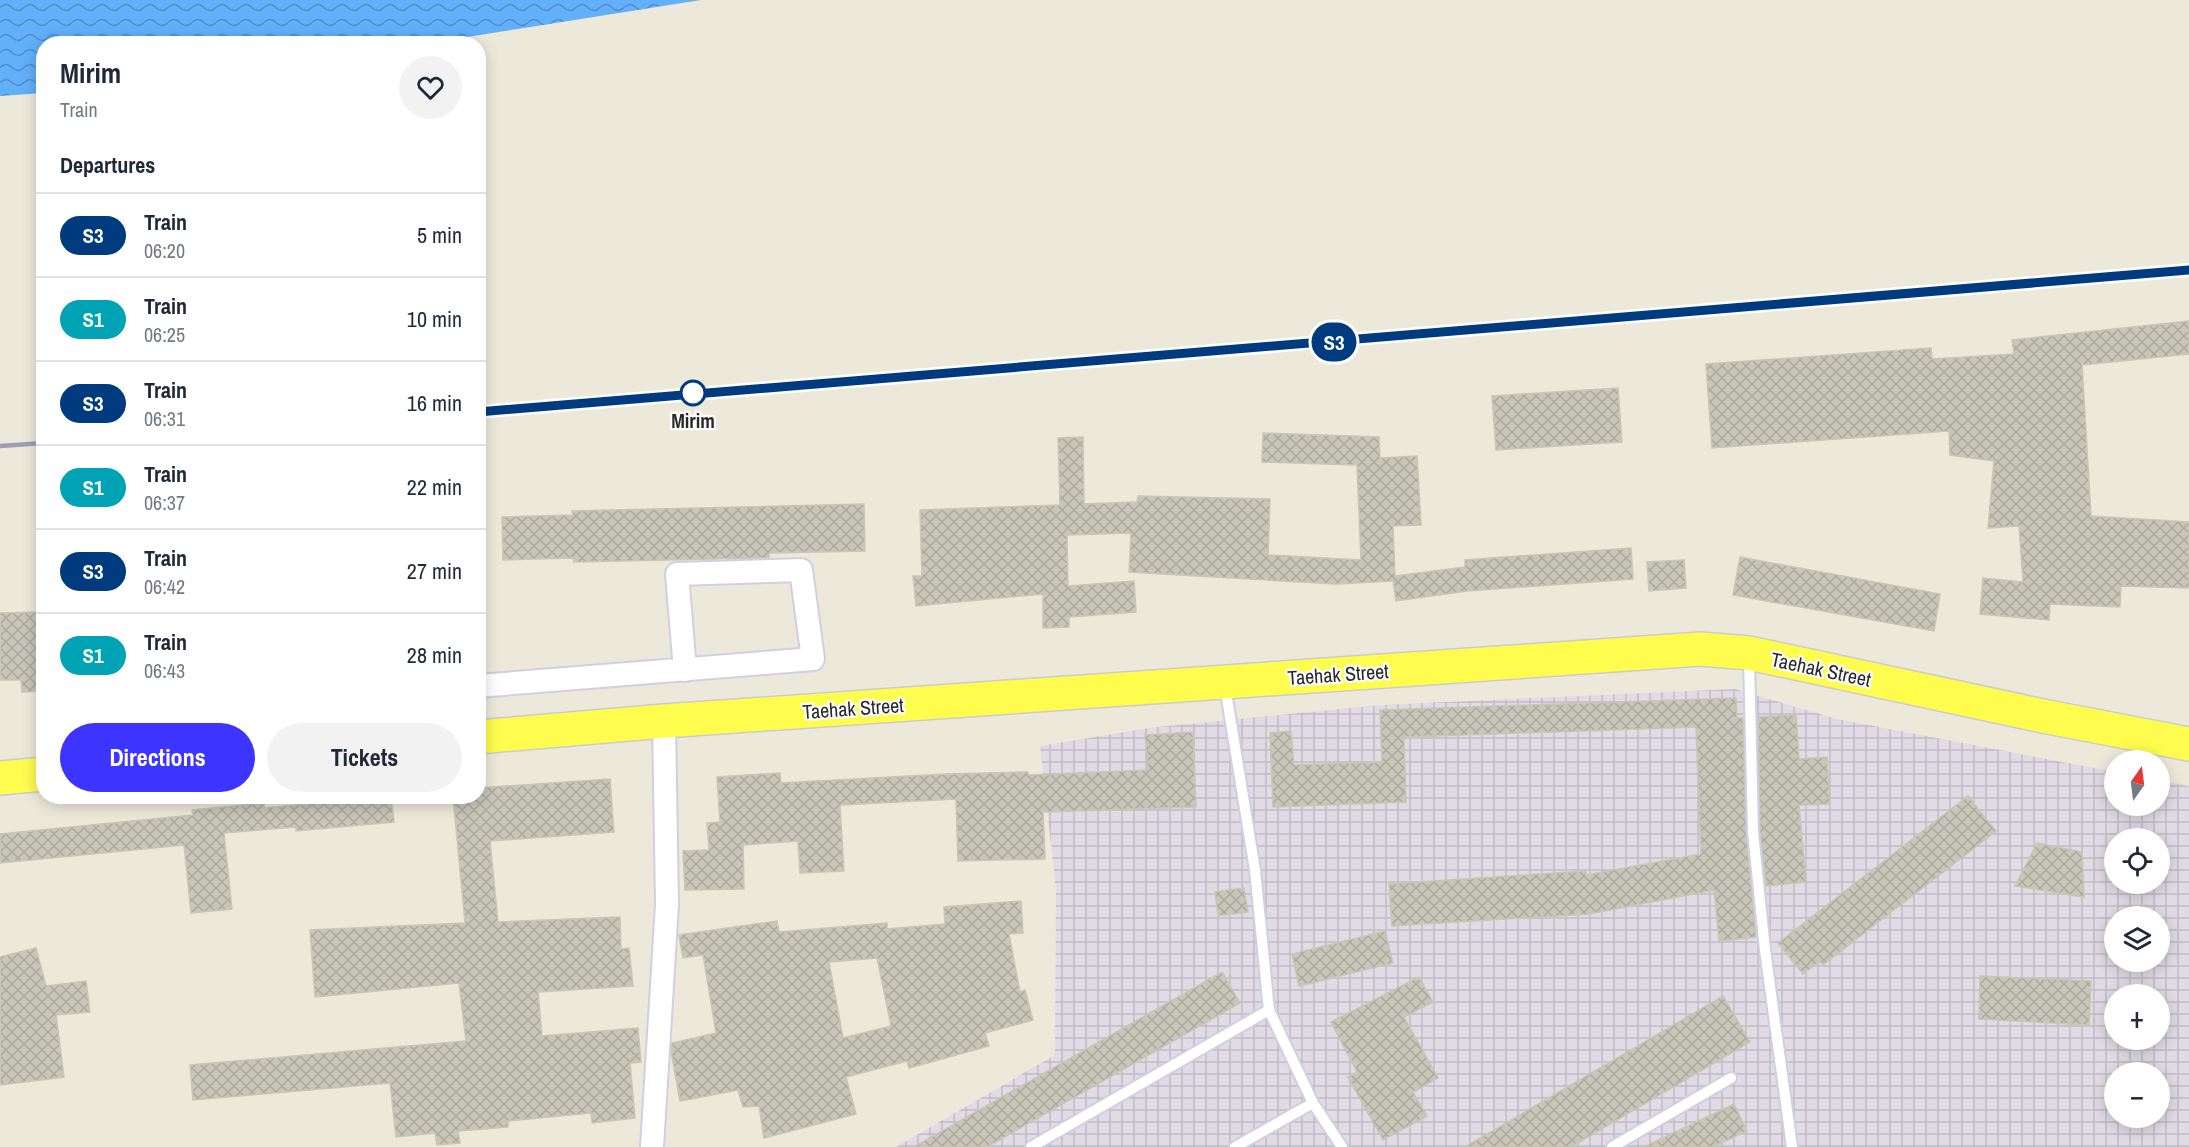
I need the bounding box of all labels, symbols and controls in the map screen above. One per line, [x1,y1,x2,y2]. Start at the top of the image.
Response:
text: Mirim [60,54,121,92]
button: heart [399,56,462,119]
text: Train [60,96,98,123]
text: Departures [60,150,155,180]
text: Train [144,207,187,237]
text: 5 min [417,220,462,250]
text: S3 [82,221,104,250]
text: 06:20 [144,237,185,264]
text: Train [144,291,187,321]
text: 10 min [407,304,462,334]
text: S1 [82,305,104,334]
text: 06:25 [144,321,185,348]
line badge: S3 [1307,322,1361,362]
text: S3 [1323,328,1345,357]
text: Train [144,375,187,405]
marker: Mirim [680,380,706,406]
text: 16 min [407,388,462,418]
text: S3 [82,389,104,418]
text: 06:31 [144,405,185,432]
place label: Mirim [671,407,715,434]
text: Train [144,459,187,489]
text: 22 min [407,472,462,502]
text: S1 [82,473,104,502]
text: 06:37 [144,489,185,516]
text: Train [144,543,187,573]
text: 27 min [407,556,462,586]
text: S3 [82,557,104,586]
text: 06:42 [144,573,185,600]
text: Train [144,627,187,657]
text: 28 min [407,640,462,670]
text: S1 [82,641,104,670]
street label: Taehak Street [1769,645,1874,693]
text: 06:43 [144,657,185,684]
street label: Taehak Street [1286,657,1390,691]
street label: Taehak Street [801,691,905,725]
button: Directions [60,723,255,792]
button: Tickets [267,723,462,792]
north arrow [2104,750,2170,816]
map controls [2104,750,2170,1128]
button: locate [2104,828,2170,894]
button: layers [2104,906,2170,972]
button: + [2104,984,2170,1050]
button: − [2104,1062,2170,1128]

